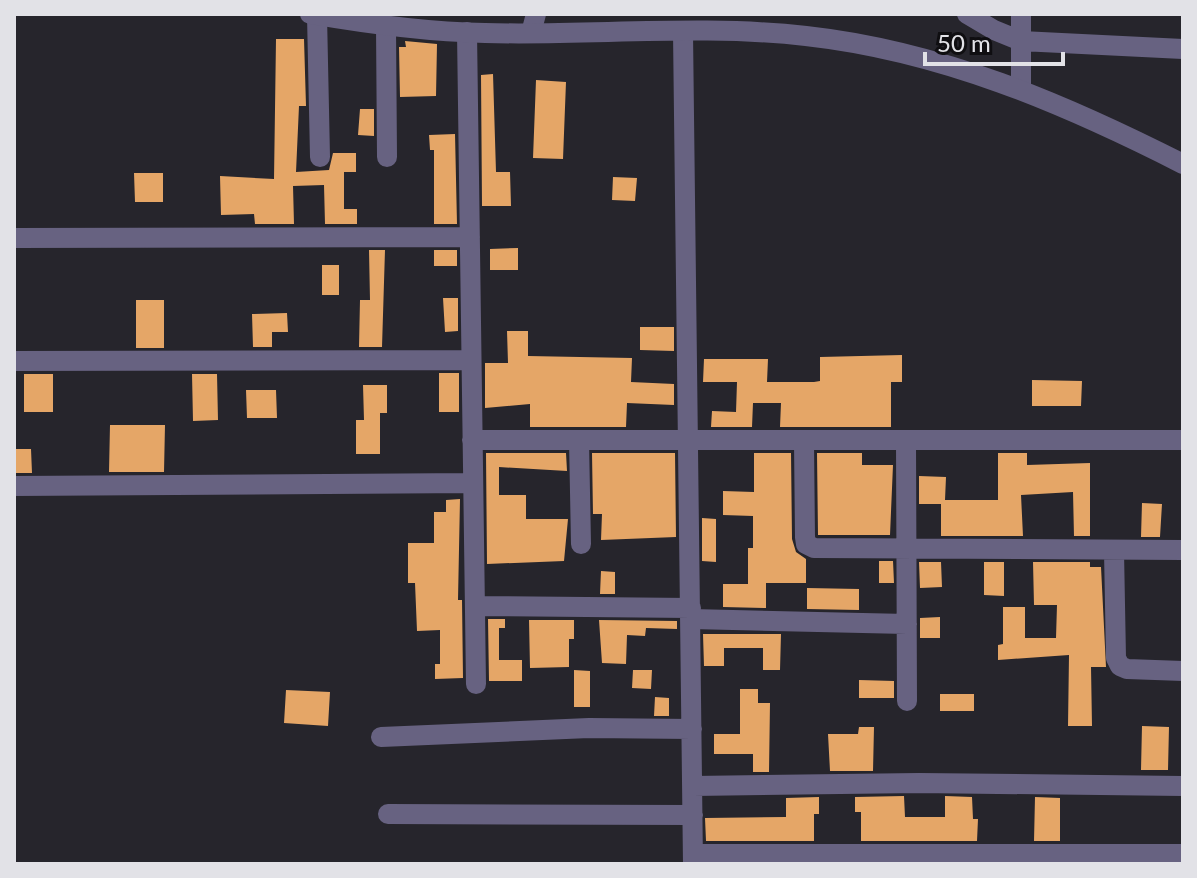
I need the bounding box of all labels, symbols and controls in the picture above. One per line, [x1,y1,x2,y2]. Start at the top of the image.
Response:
scale bar [925,16,1063,66]
text: 50 m [937,28,991,57]

